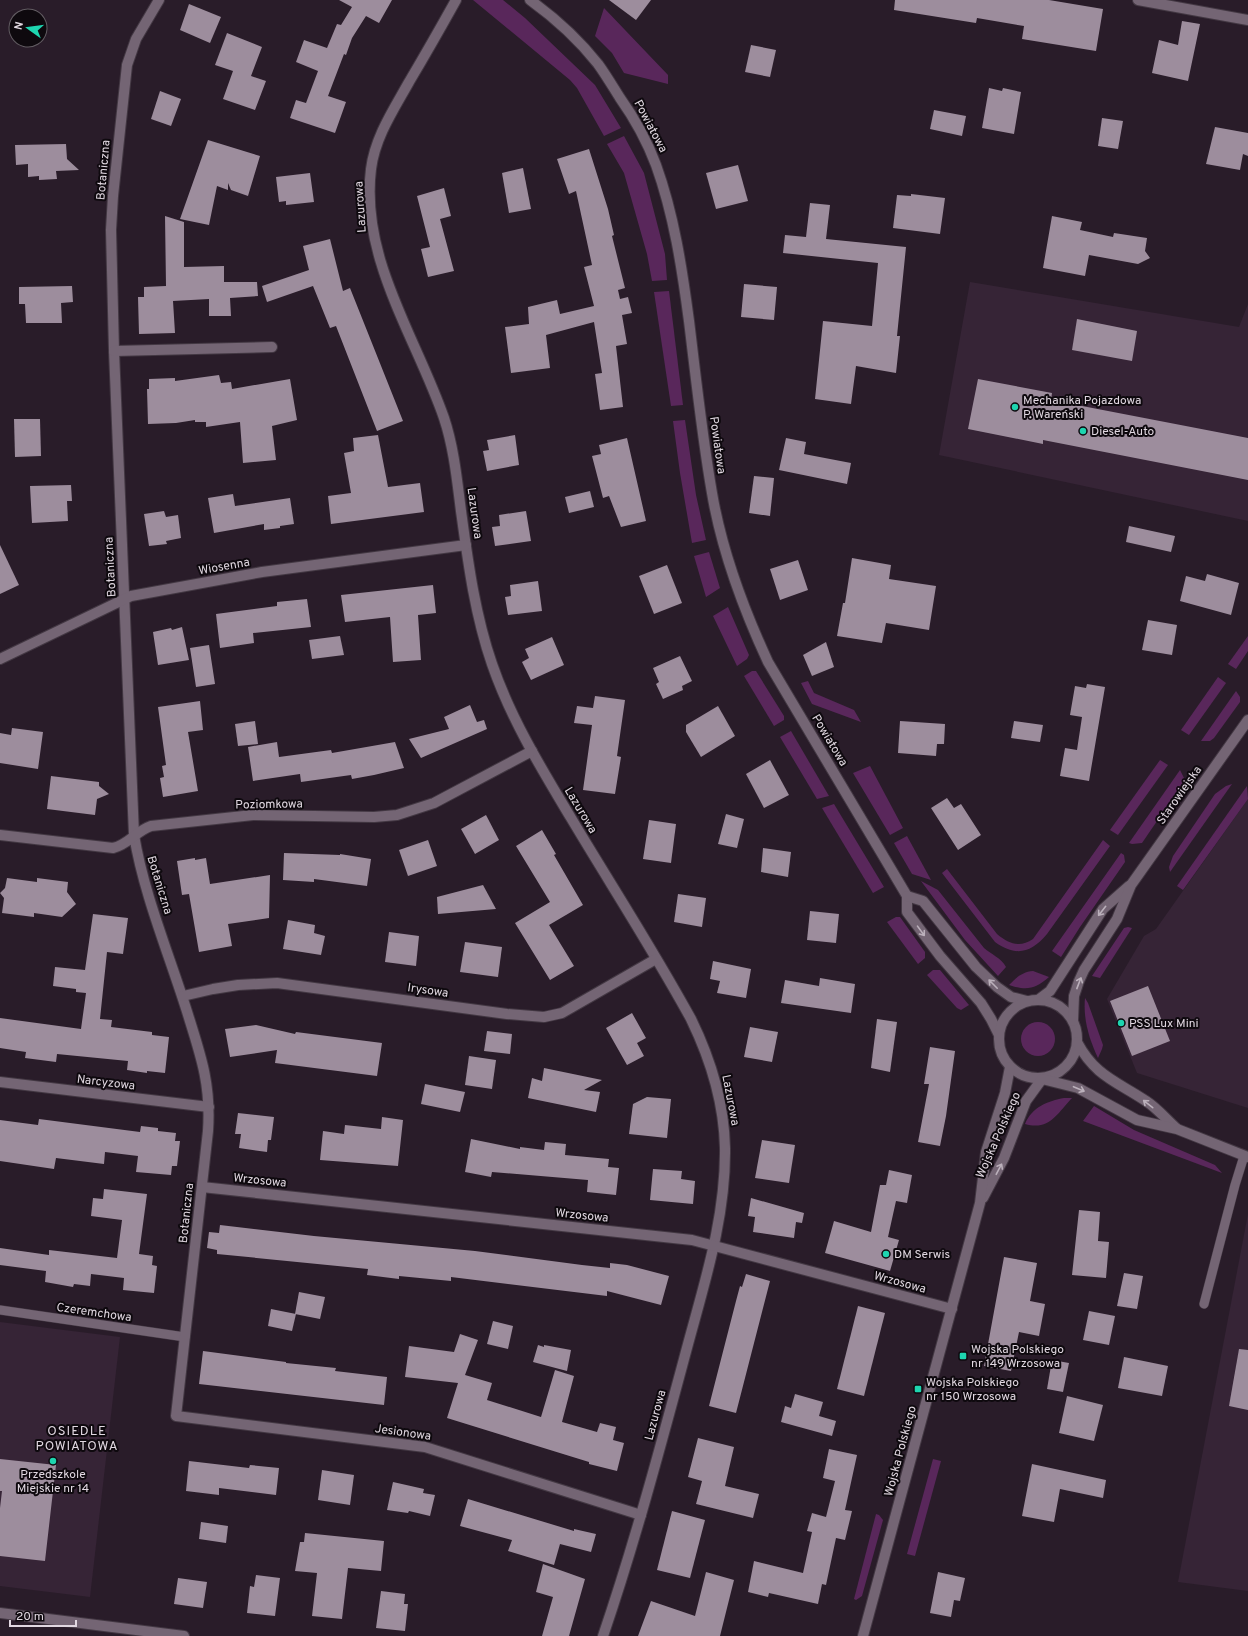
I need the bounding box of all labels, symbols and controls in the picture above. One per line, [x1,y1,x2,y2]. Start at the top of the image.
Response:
north arrow [8,8,48,48]
text: N [12,20,27,31]
street label: Powiatowa [630,97,671,156]
street label: Botaniczna [93,139,115,201]
street label: Lazurowa [351,181,371,233]
place label: Mechanika Pojazdowa P. Wareński [1023,393,1141,423]
marker: Mechanika Pojazdowa P. Wareński [1010,402,1020,412]
street label: Powiatowa [705,415,729,475]
place label: Diesel-Auto [1091,424,1155,440]
marker: Diesel-Auto [1078,426,1088,436]
street label: Lazurowa [462,486,486,540]
street label: Botaniczna [101,536,121,597]
street label: Wiosenna [197,555,251,579]
street label: Powiatowa [807,712,851,769]
street label: Starowiejska [1154,763,1206,828]
street label: Lazurowa [560,784,600,837]
street label: Poziomkowa [235,796,303,814]
street label: Botaniczna [143,854,176,916]
one-way arrow [1098,906,1106,917]
one-way arrow [917,925,925,936]
one-way arrow [1075,977,1083,989]
one-way arrow [988,979,998,989]
street label: Irysowa [406,980,449,1002]
place label: PSS Lux Mini [1129,1016,1199,1032]
marker: PSS Lux Mini [1116,1018,1126,1028]
street label: Narcyzowa [76,1071,136,1095]
street label: Lazurowa [717,1073,743,1127]
one-way arrow [1073,1086,1085,1093]
street label: Wojska Polskiego [973,1089,1025,1181]
one-way arrow [1143,1099,1154,1108]
one-way arrow [995,1163,1003,1175]
street label: Wrzosowa [233,1170,287,1192]
street label: Botaniczna [176,1182,198,1244]
street label: Wrzosowa [555,1205,609,1227]
place label: DM Serwis [894,1247,950,1263]
marker: DM Serwis [881,1249,891,1259]
street label: Wrzosowa [872,1268,928,1298]
street label: Czeremchowa [55,1300,132,1326]
place label: Wojska Polskiego nr 149 Wrzosowa [971,1342,1064,1372]
marker: Wojska Polskiego nr 149 Wrzosowa [958,1351,968,1361]
place label: Wojska Polskiego nr 150 Wrzosowa [926,1375,1019,1405]
marker: Wojska Polskiego nr 150 Wrzosowa [913,1384,923,1394]
street label: Lazurowa [642,1388,670,1442]
street label: Wojska Polskiego [881,1404,921,1498]
street label: Jesionowa [374,1421,432,1445]
district label: OSIEDLE POWIATOWA [35,1424,119,1455]
marker: Przedszkole Miejskie nr 14 [48,1456,58,1466]
place label: Przedszkole Miejskie nr 14 [17,1467,89,1497]
scale bar [10,1602,76,1628]
text: 20 m [16,1609,44,1625]

